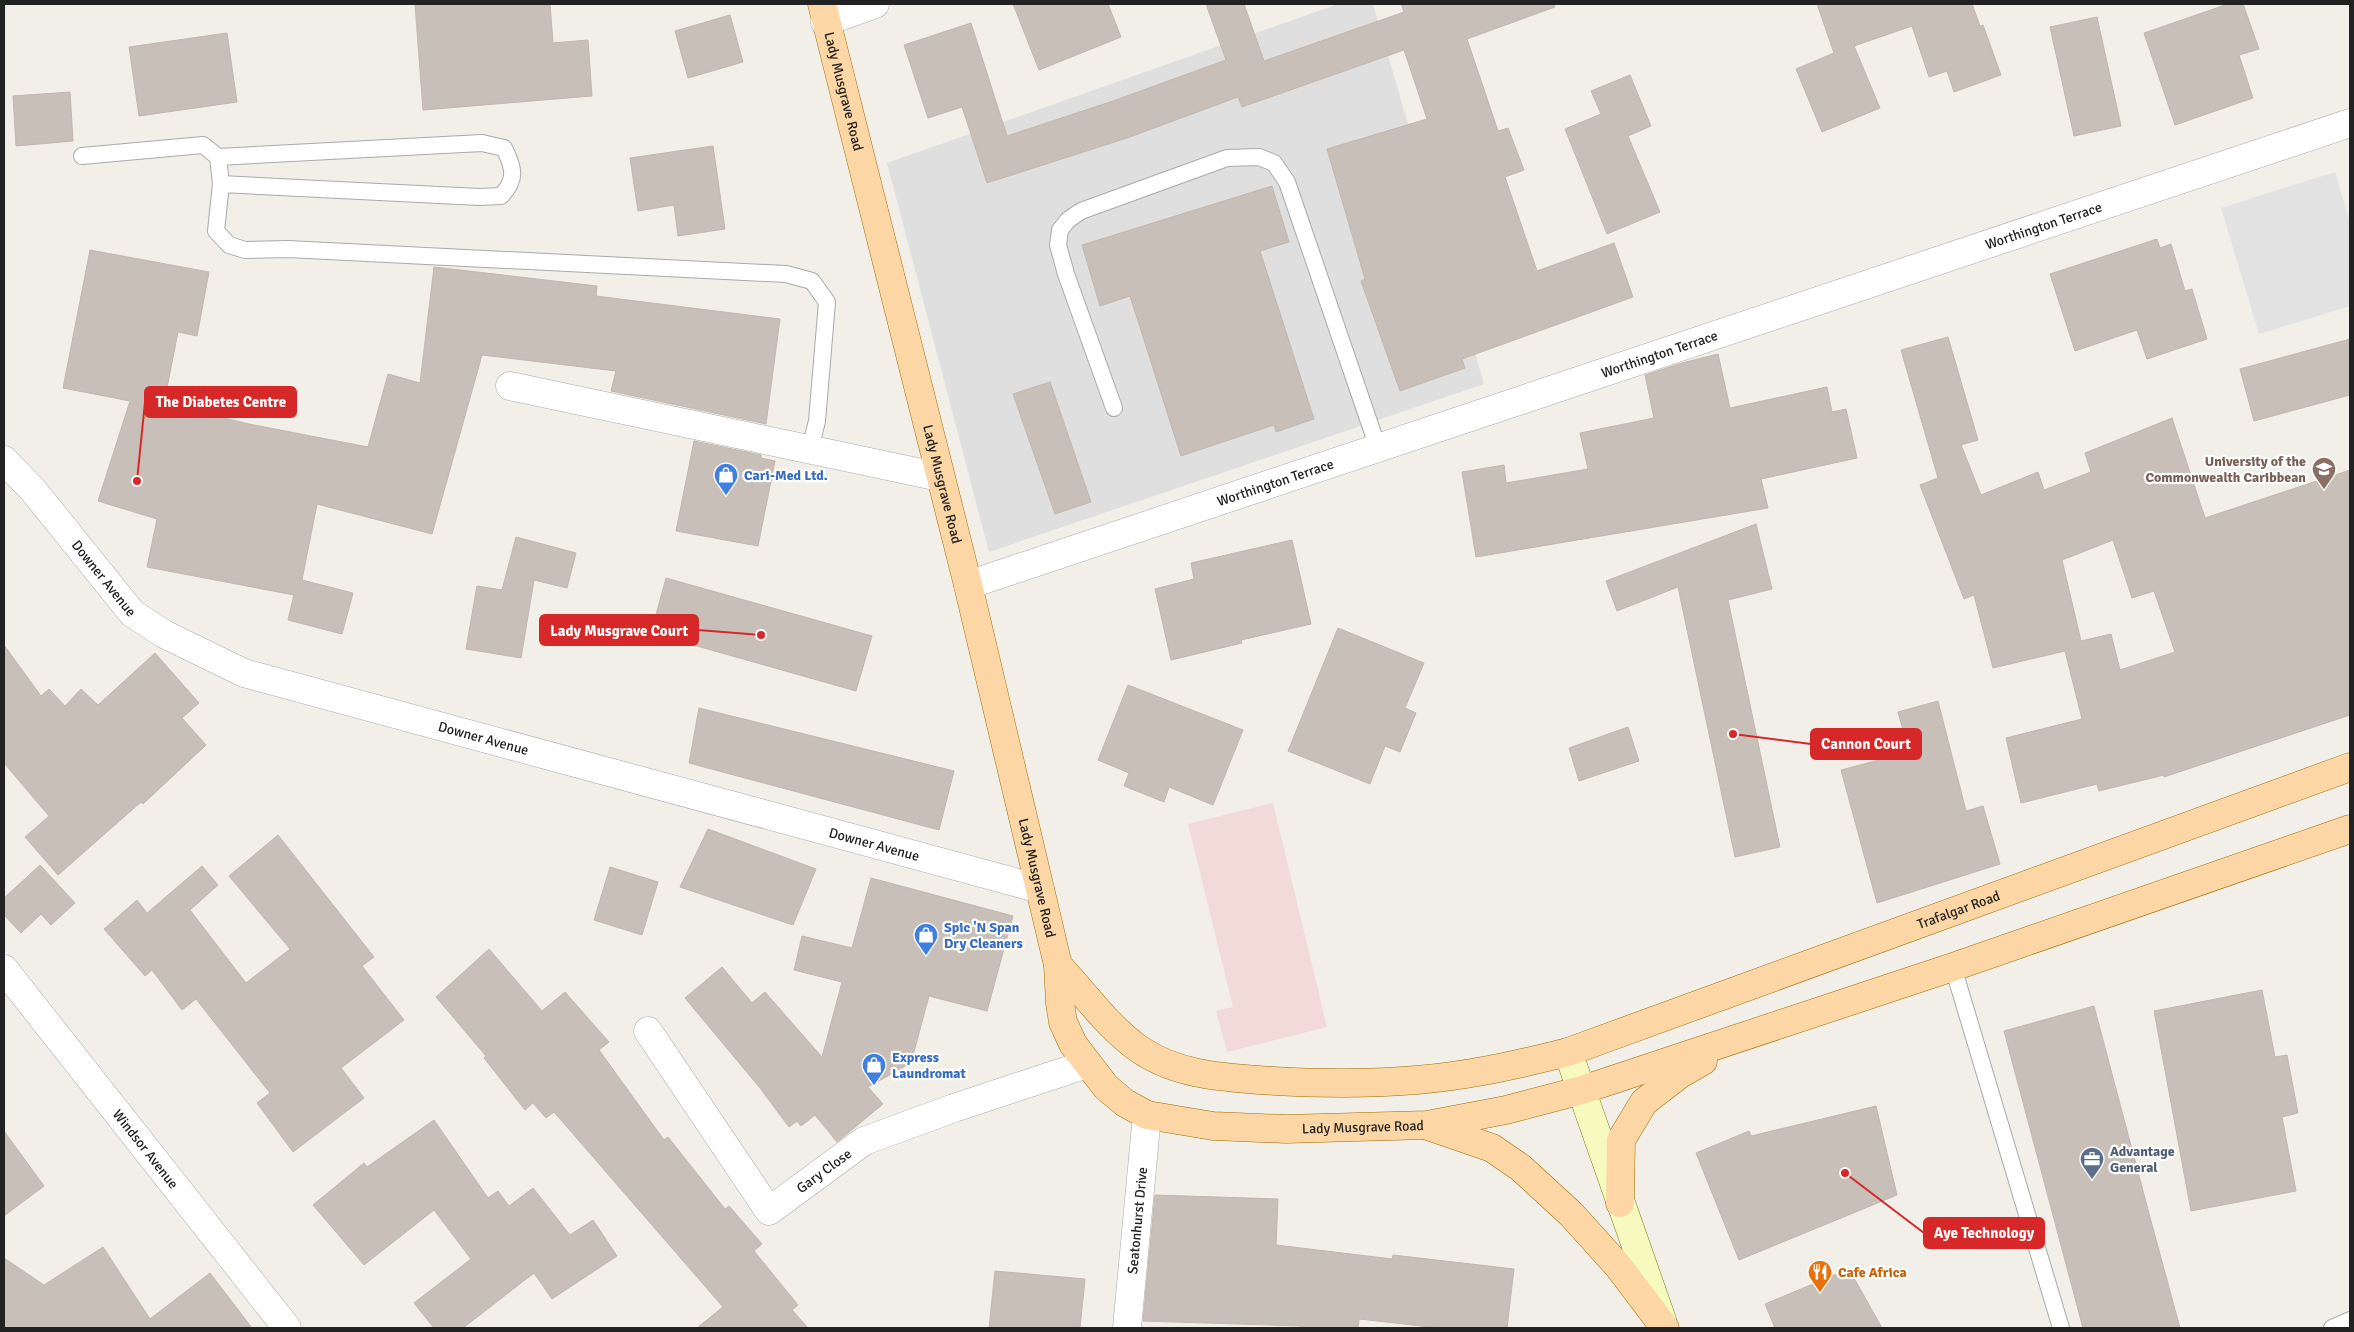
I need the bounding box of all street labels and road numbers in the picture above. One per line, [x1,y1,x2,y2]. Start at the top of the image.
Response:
street label: Lady Musgrave Road [820,30,867,153]
street label: Worthington Terrace [1983,199,2104,253]
street label: Worthington Terrace [1599,327,1720,382]
street label: Lady Musgrave Road [919,423,965,545]
street label: Worthington Terrace [1215,455,1336,510]
street label: Downer Avenue [68,537,139,620]
street label: Downer Avenue [436,718,530,759]
street label: Lady Musgrave Road [1015,817,1059,939]
street label: Downer Avenue [827,824,921,865]
street label: Trafalgar Road [1915,887,2002,933]
street label: Windsor Avenue [109,1106,182,1192]
street label: Lady Musgrave Road [1302,1117,1424,1138]
street label: Gary Close [793,1145,855,1197]
street label: Seatonhurst Drive [1124,1166,1151,1275]

